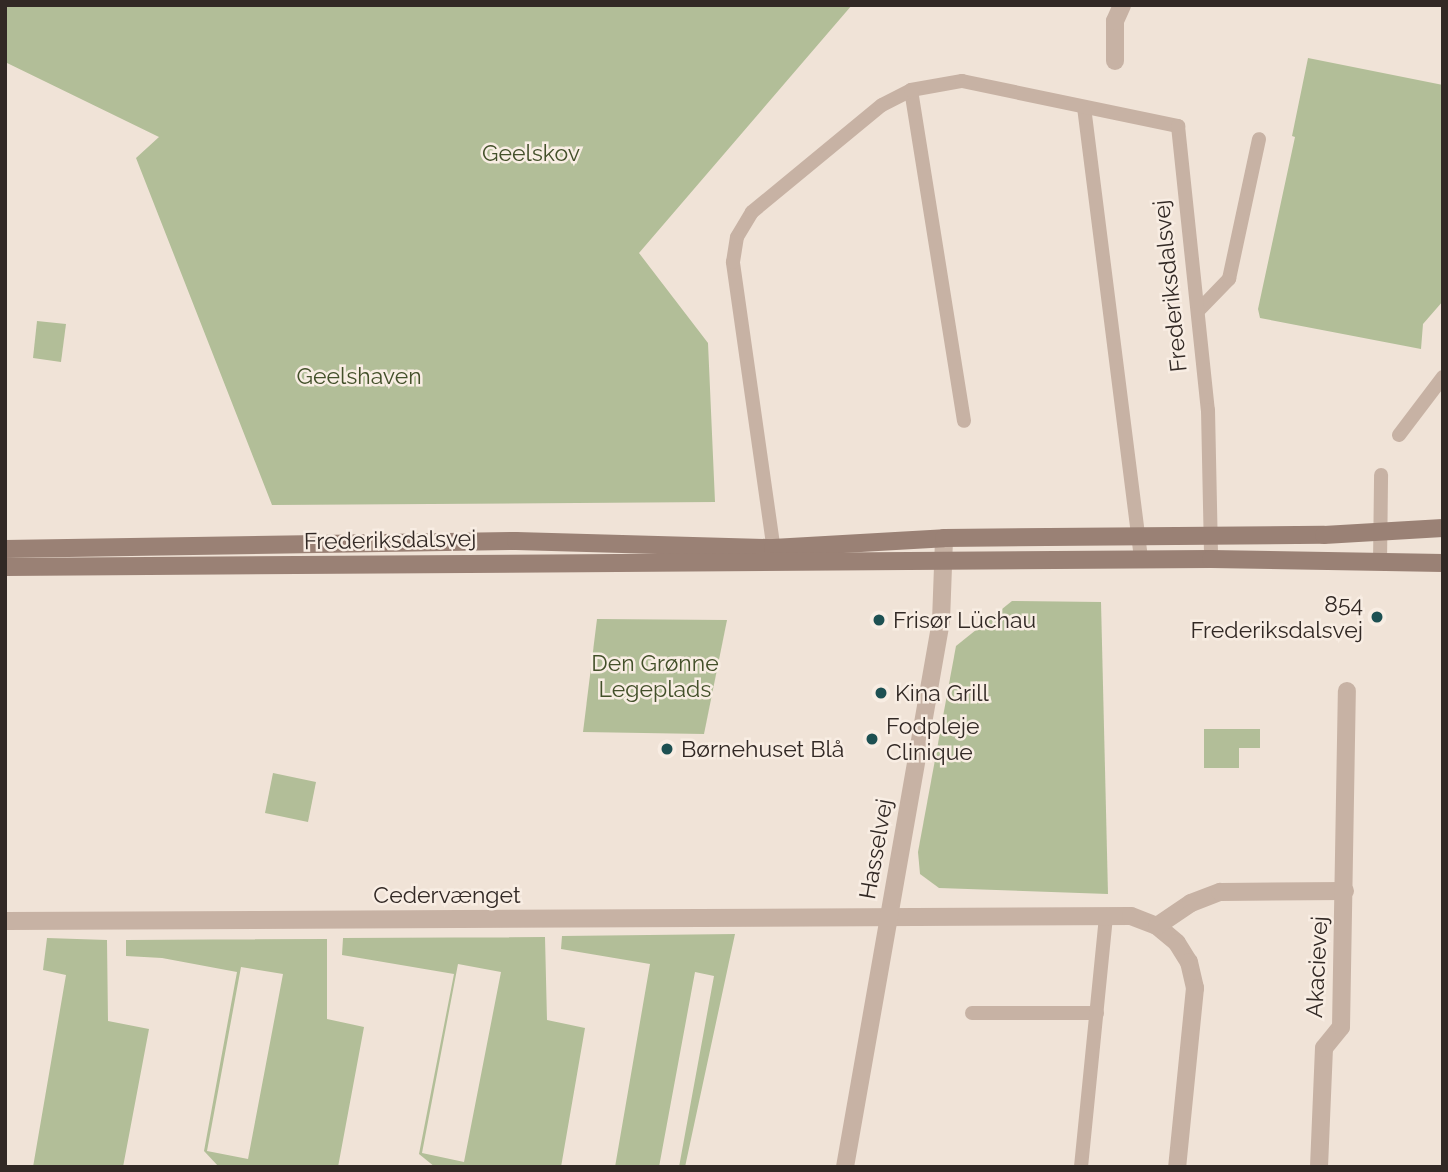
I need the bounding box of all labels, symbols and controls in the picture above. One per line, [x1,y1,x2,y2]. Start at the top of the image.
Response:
park label: Geelskov [482,139,580,167]
street label: Frederiksdalsvej [1147,199,1193,373]
park label: Geelshaven [296,362,422,390]
street label: Frederiksdalsvej [304,525,476,555]
place label: 854 Frederiksdalsvej [1190,590,1363,644]
place label: Frisør Lüchau [893,606,1037,634]
marker: 854 Frederiksdalsvej [1369,609,1385,625]
marker: Frisør Lüchau [871,612,887,628]
park label: Den Grønne Legeplads [591,649,719,703]
place label: Kina Grill [895,679,989,707]
marker: Kina Grill [873,685,889,701]
place label: Fodpleje Clinique [886,712,979,766]
marker: Fodpleje Clinique [864,731,880,747]
place label: Børnehuset Blå [681,735,844,763]
marker: Børnehuset Blå [659,741,675,757]
street label: Hasselvej [854,797,898,901]
street label: Cedervænget [373,881,521,909]
street label: Akacievej [1301,916,1333,1018]

